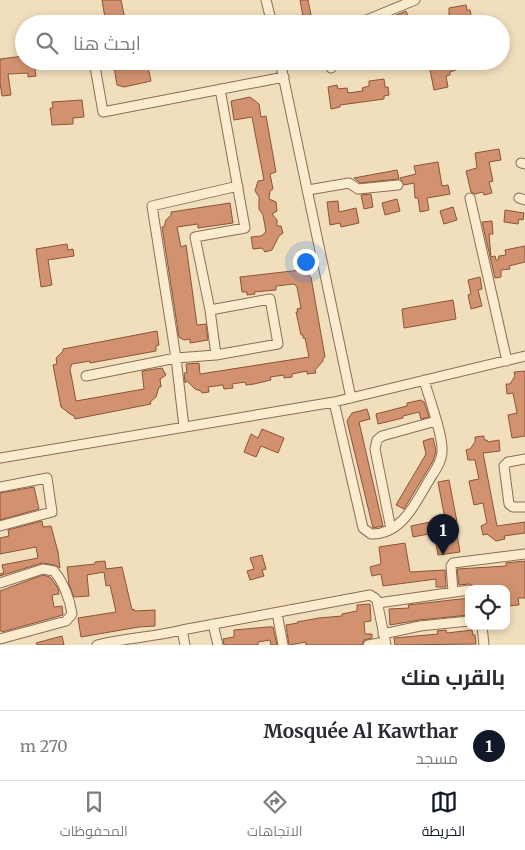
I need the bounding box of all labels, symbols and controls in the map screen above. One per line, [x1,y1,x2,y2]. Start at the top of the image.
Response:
search box [15,15,510,70]
icon: search [33,29,61,57]
text: ابحث هنا [73,31,141,55]
your location [293,249,319,275]
pin: 1 [427,514,459,555]
map controls [465,585,510,630]
button: locate [465,585,510,630]
text: بالقرب منك [401,664,505,691]
text: Mosquée Al Kawthar [263,719,458,743]
text: 270 m [20,736,68,756]
text: 1 [485,736,493,756]
text: مسجد [416,748,458,768]
tab: المحفوظات [60,788,128,844]
tab: الاتجاهات [247,788,302,844]
tab: الخريطة [422,788,465,844]

